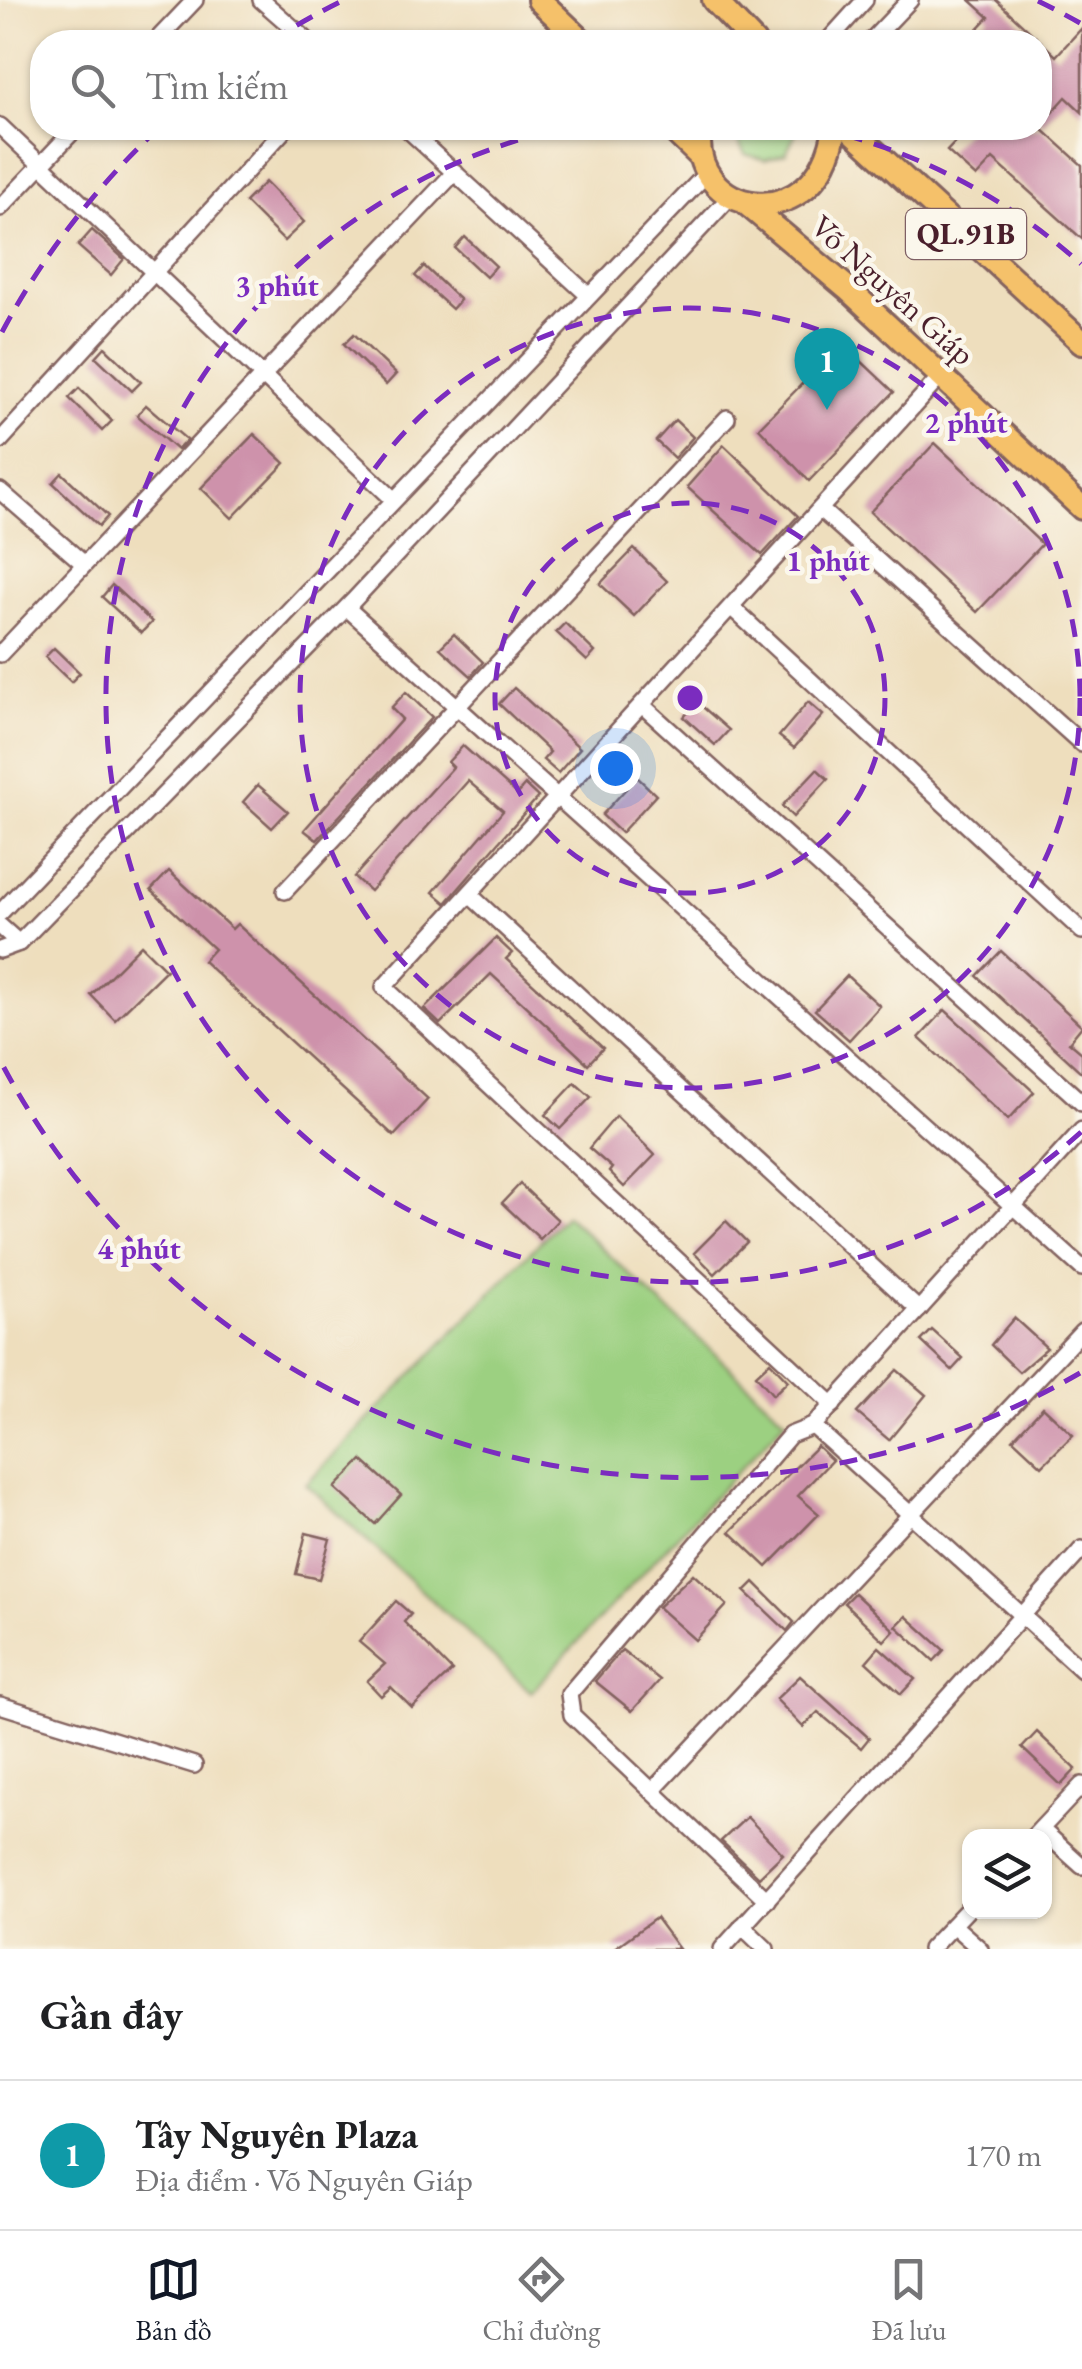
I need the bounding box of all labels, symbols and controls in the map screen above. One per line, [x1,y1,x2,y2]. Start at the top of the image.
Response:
search box [30,30,1052,140]
icon: search [65,58,120,113]
text: Tìm kiếm [145,61,288,110]
street label: Võ Nguyên Giáp [802,205,984,375]
road number: QL.91B [906,209,1026,259]
text: 3 phút [235,266,320,305]
pin: 1 [794,328,860,410]
text: 2 phút [924,403,1009,442]
text: 1 phút [786,541,871,580]
centre of rings [672,680,708,716]
your location [590,743,641,794]
text: 4 phút [97,1229,182,1268]
map controls [962,1829,1052,1919]
button: layers [962,1829,1052,1919]
text: Gần đây [40,1987,183,2042]
text: Tây Nguyên Plaza [135,2110,418,2159]
text: 1 [64,2134,81,2176]
text: 170 m [965,2134,1042,2176]
text: Địa điểm · Võ Nguyên Giáp [135,2159,473,2201]
tab: Bản đồ [136,2252,212,2348]
tab: Chỉ đường [483,2252,600,2348]
tab: Đã lưu [871,2252,946,2348]

